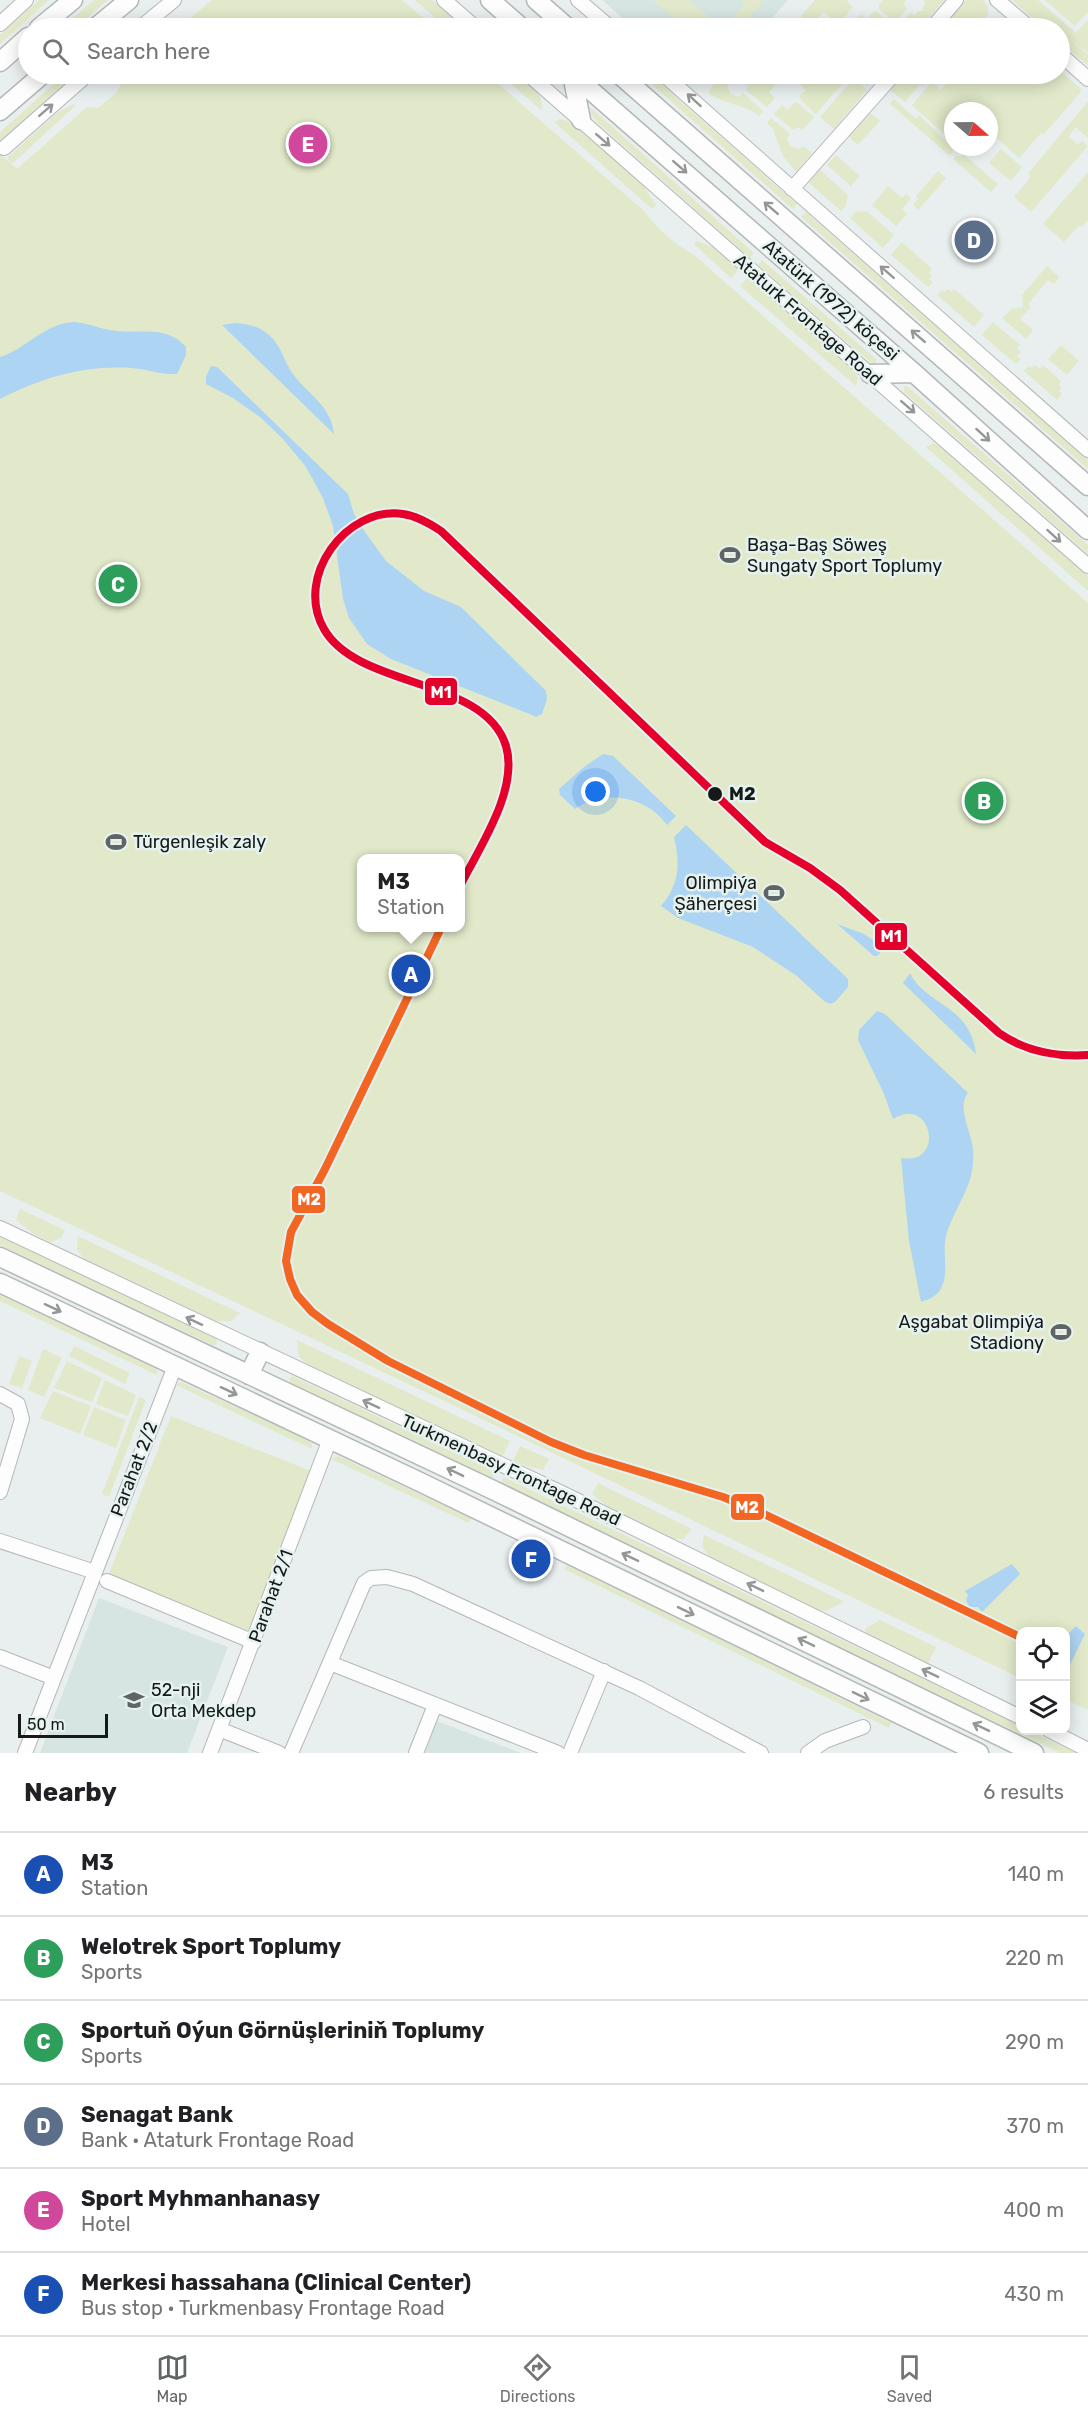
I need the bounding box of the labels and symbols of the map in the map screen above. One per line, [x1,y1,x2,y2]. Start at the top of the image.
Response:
one-way arrow [687,93,702,107]
north arrow [944,102,998,156]
one-way arrow [38,103,53,117]
pin: E [288,122,328,166]
one-way arrow [595,133,610,147]
one-way arrow [672,160,687,174]
one-way arrow [764,201,779,215]
pin: D [954,218,994,262]
street label: Atatürk (1972) köçesi [758,235,904,365]
street label: Ataturk Frontage Road [729,250,887,390]
one-way arrow [879,265,894,279]
one-way arrow [911,329,926,343]
one-way arrow [900,400,915,414]
one-way arrow [976,428,991,442]
one-way arrow [1046,529,1061,543]
place label: Başa-Baş Söweş Sungaty Sport Toplumy [747,534,942,577]
sports icon: Başa-Baş Söweş Sungaty Sport Toplumy [718,543,742,567]
pin: C [98,562,138,606]
line badge: M1 [424,677,458,706]
text: M1 [430,683,452,702]
your location [581,777,610,806]
pin: B [964,778,1004,824]
place label: M2 [729,783,756,805]
marker: M2 [706,785,724,803]
sports icon: Türgenleşik zaly [104,830,128,854]
place label: Türgenleşik zaly [133,831,266,853]
place label: Olimpiýa Şäherçesi [675,872,757,915]
sports icon: Olimpiýa Şäherçesi [762,881,786,905]
line badge: M1 [874,922,908,951]
text: M1 [880,927,902,946]
pin: A [392,952,430,996]
line badge: M2 [291,1185,326,1214]
text: M2 [297,1190,321,1209]
one-way arrow [43,1302,61,1314]
place label: Aşgabat Olimpiýa Stadiony [899,1311,1044,1354]
one-way arrow [186,1314,204,1326]
sports icon: Aşgabat Olimpiýa Stadiony [1049,1320,1073,1344]
one-way arrow [220,1386,238,1398]
one-way arrow [362,1397,380,1409]
street label: Turkmenbasy Frontage Road [398,1409,624,1531]
street label: Parahat 2/2 [106,1418,162,1520]
one-way arrow [446,1466,464,1478]
line badge: M2 [730,1493,765,1521]
text: M2 [735,1498,759,1517]
pin: F [512,1536,550,1582]
street label: Parahat 2/1 [244,1547,298,1645]
one-way arrow [622,1551,640,1563]
one-way arrow [746,1581,764,1593]
one-way arrow [676,1605,694,1617]
one-way arrow [797,1636,815,1648]
one-way arrow [922,1666,940,1678]
place label: 52-nji Orta Mekdep [151,1679,256,1722]
school or university icon: 52-nji Orta Mekdep [122,1688,146,1712]
one-way arrow [852,1690,870,1702]
scale bar [18,1711,108,1738]
one-way arrow [973,1721,991,1733]

